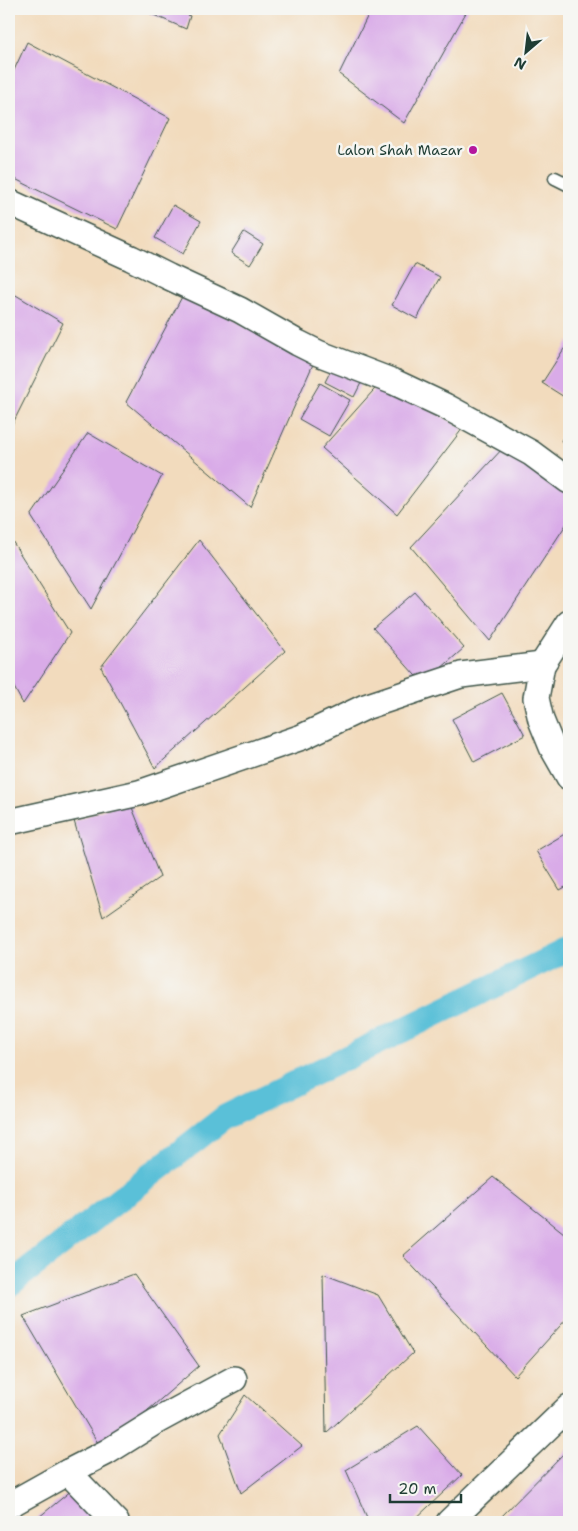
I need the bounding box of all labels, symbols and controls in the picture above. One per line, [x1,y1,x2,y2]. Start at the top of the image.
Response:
north arrow [500,28,550,78]
text: N [511,53,529,74]
place label: Lalon Shah Mazar [337,141,463,159]
marker: Lalon Shah Mazar [467,144,479,156]
scale bar [390,1471,462,1503]
text: 20 m [398,1479,437,1499]

